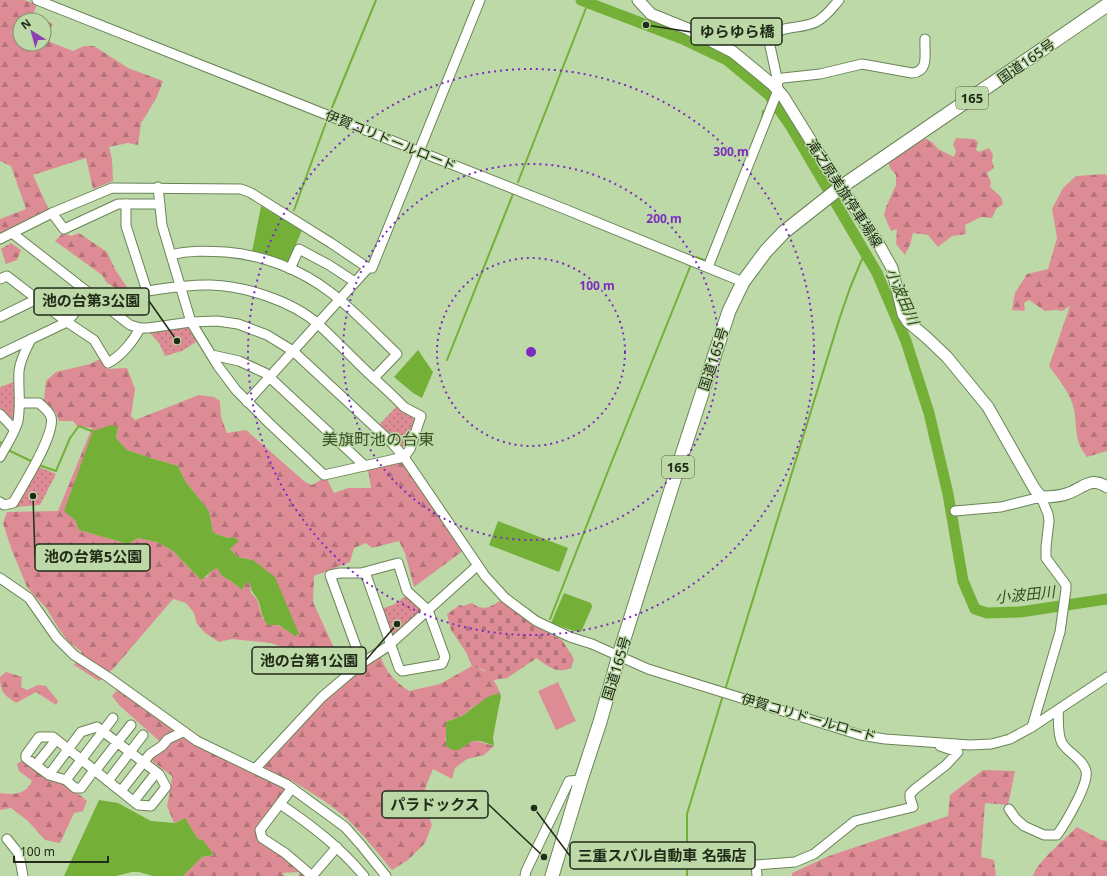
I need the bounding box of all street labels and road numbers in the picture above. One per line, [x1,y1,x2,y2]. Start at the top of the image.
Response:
street label: 国道165号 [994,34,1058,88]
road number: 165 [956,87,988,109]
street label: 伊賀コリドールロード [323,105,459,175]
street label: 滝之原美旗停車場線 [803,135,887,251]
street label: 国道165号 [694,325,732,393]
road number: 165 [662,456,694,478]
street label: 国道165号 [597,634,635,702]
street label: 伊賀コリドールロード [739,689,879,745]

